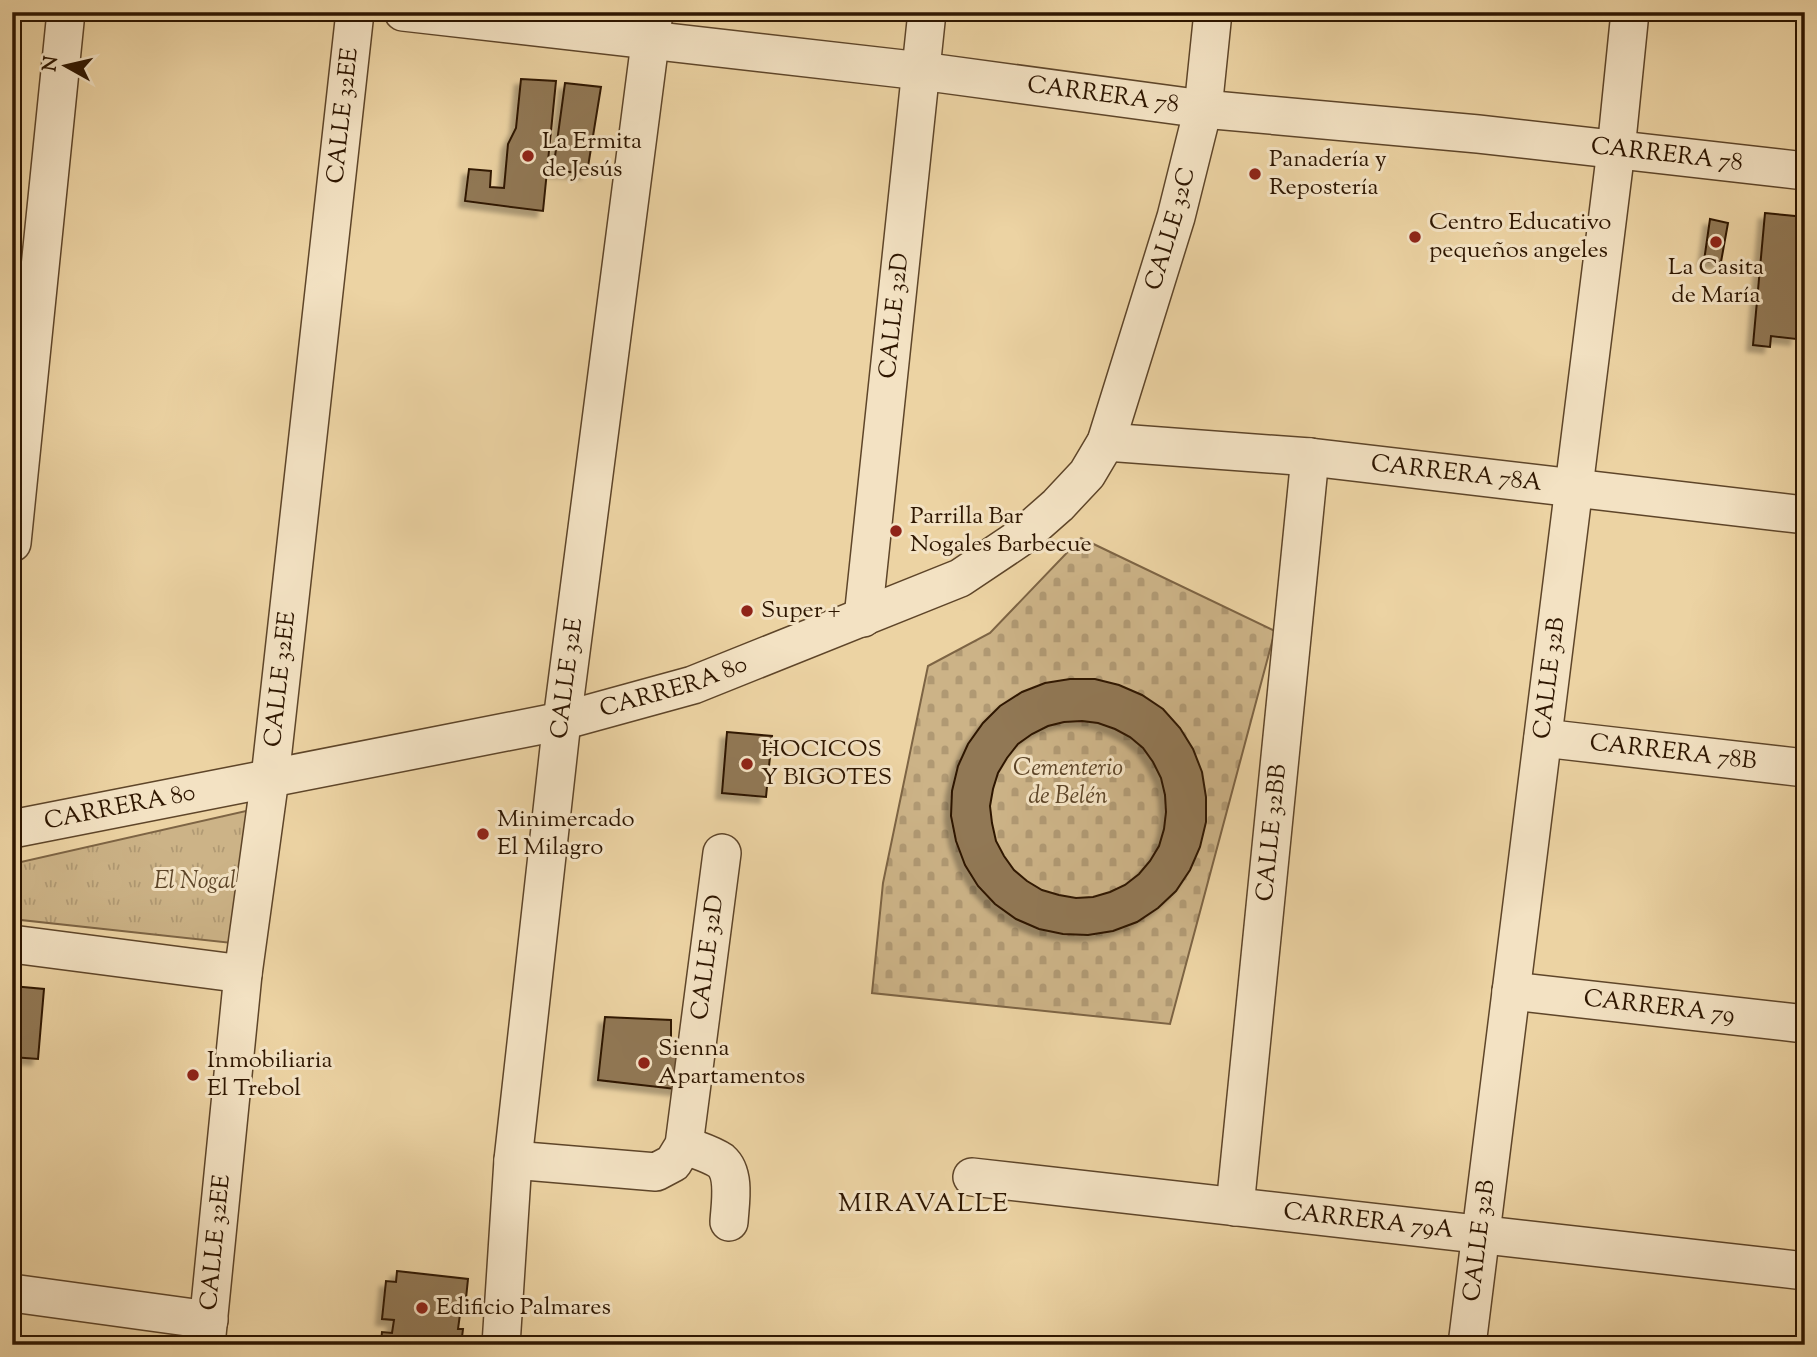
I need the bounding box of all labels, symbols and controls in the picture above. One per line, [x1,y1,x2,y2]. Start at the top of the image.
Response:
north arrow [32,32,102,102]
street label: CALLE 32EE [319,46,368,185]
text: N [37,55,66,73]
street label: CARRERA 78 [1025,68,1181,123]
place label: La Ermita de Jesús [542,125,642,187]
street label: CARRERA 78 [1589,130,1745,181]
place label: Panadería y Repostería [1269,143,1387,205]
marker: La Ermita de Jesús [520,148,536,164]
street label: CALLE 32C [1137,164,1205,295]
marker: Panadería y Repostería [1247,166,1263,182]
place label: Centro Educativo pequeños angeles [1429,206,1611,268]
marker: Centro Educativo pequeños angeles [1407,229,1423,245]
marker: La Casita de María [1708,234,1724,250]
street label: CALLE 32D [871,251,918,380]
place label: La Casita de María [1668,251,1764,313]
street label: CARRERA 78A [1369,447,1544,501]
place label: Parrilla Bar Nogales Barbecue [910,500,1092,562]
marker: Parrilla Bar Nogales Barbecue [888,523,904,539]
place label: Super + [761,594,840,628]
marker: Super + [739,603,755,619]
street label: CALLE 32EE [257,609,305,749]
street label: CALLE 32E [543,615,592,741]
street label: CALLE 32B [1526,615,1575,741]
street label: CARRERA 80 [596,648,753,727]
street label: CARRERA 78B [1588,726,1758,779]
place label: HOCICOS Y BIGOTES [761,733,892,795]
park label: Cementerio de Belén [1013,752,1123,814]
marker: HOCICOS Y BIGOTES [739,756,755,772]
street label: CALLE 32BB [1249,763,1296,903]
street label: CARRERA 80 [41,776,198,839]
place label: Minimercado El Milagro [497,803,635,865]
marker: Minimercado El Milagro [475,826,491,842]
park label: El Nogal [154,865,236,899]
street label: CALLE 32D [683,893,733,1022]
street label: CARRERA 79 [1582,982,1736,1033]
place label: Sienna Apartamentos [658,1032,805,1094]
place label: Inmobiliaria El Trebol [207,1044,333,1106]
marker: Sienna Apartamentos [636,1055,652,1071]
marker: Inmobiliaria El Trebol [185,1067,201,1083]
street label: CALLE 32EE [193,1172,240,1312]
street label: CALLE 32B [1456,1178,1504,1304]
district label: MIRAVALLE [838,1186,1010,1223]
street label: CARRERA 79A [1281,1195,1456,1248]
place label: Edificio Palmares [436,1291,611,1325]
marker: Edificio Palmares [414,1300,430,1316]

